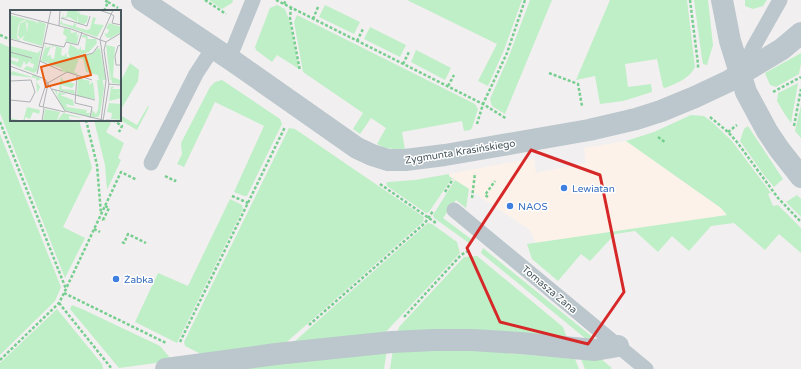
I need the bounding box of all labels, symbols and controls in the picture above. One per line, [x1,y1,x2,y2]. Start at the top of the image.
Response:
inset map [10,10,121,121]
street label: Zygmunta Krasińskiego [404,137,516,167]
marker: Lewiatan [559,183,569,193]
place label: Lewiatan [572,183,615,195]
marker: NAOS [505,201,515,211]
place label: NAOS [518,201,548,213]
street label: Tomasza Zana [519,263,579,316]
marker: Żabka [111,274,121,284]
place label: Żabka [124,274,153,286]

